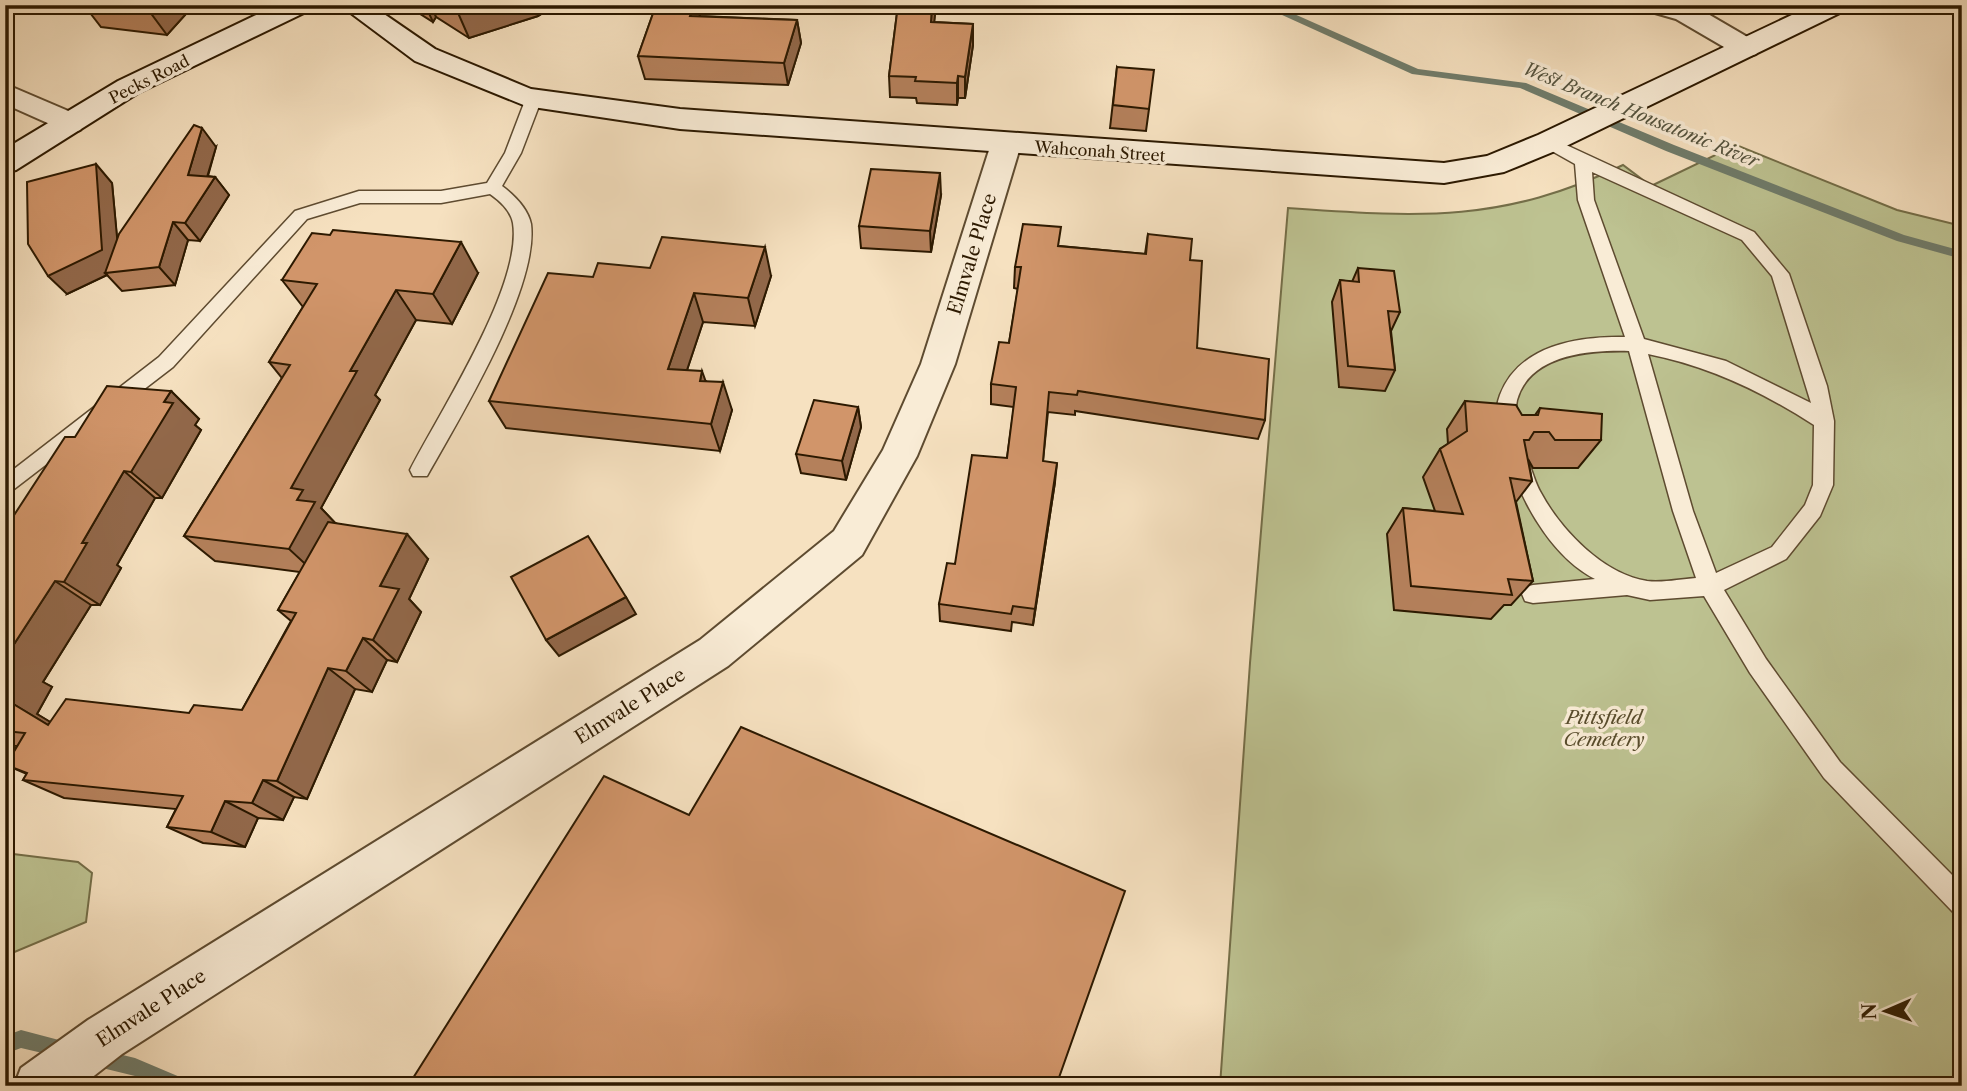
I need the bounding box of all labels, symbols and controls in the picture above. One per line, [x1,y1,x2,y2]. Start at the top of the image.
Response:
street label: Pecks Road [105,50,193,108]
water label: West Branch Housatonic River [1520,58,1764,173]
street label: Wahconah Street [1033,136,1166,166]
street label: Elmvale Place [943,190,1001,318]
street label: Elmvale Place [571,663,689,749]
park label: Pittsfield Cemetery [1563,706,1645,751]
street label: Elmvale Place [92,964,210,1052]
north arrow [1852,976,1922,1046]
text: N [1858,1003,1881,1020]

